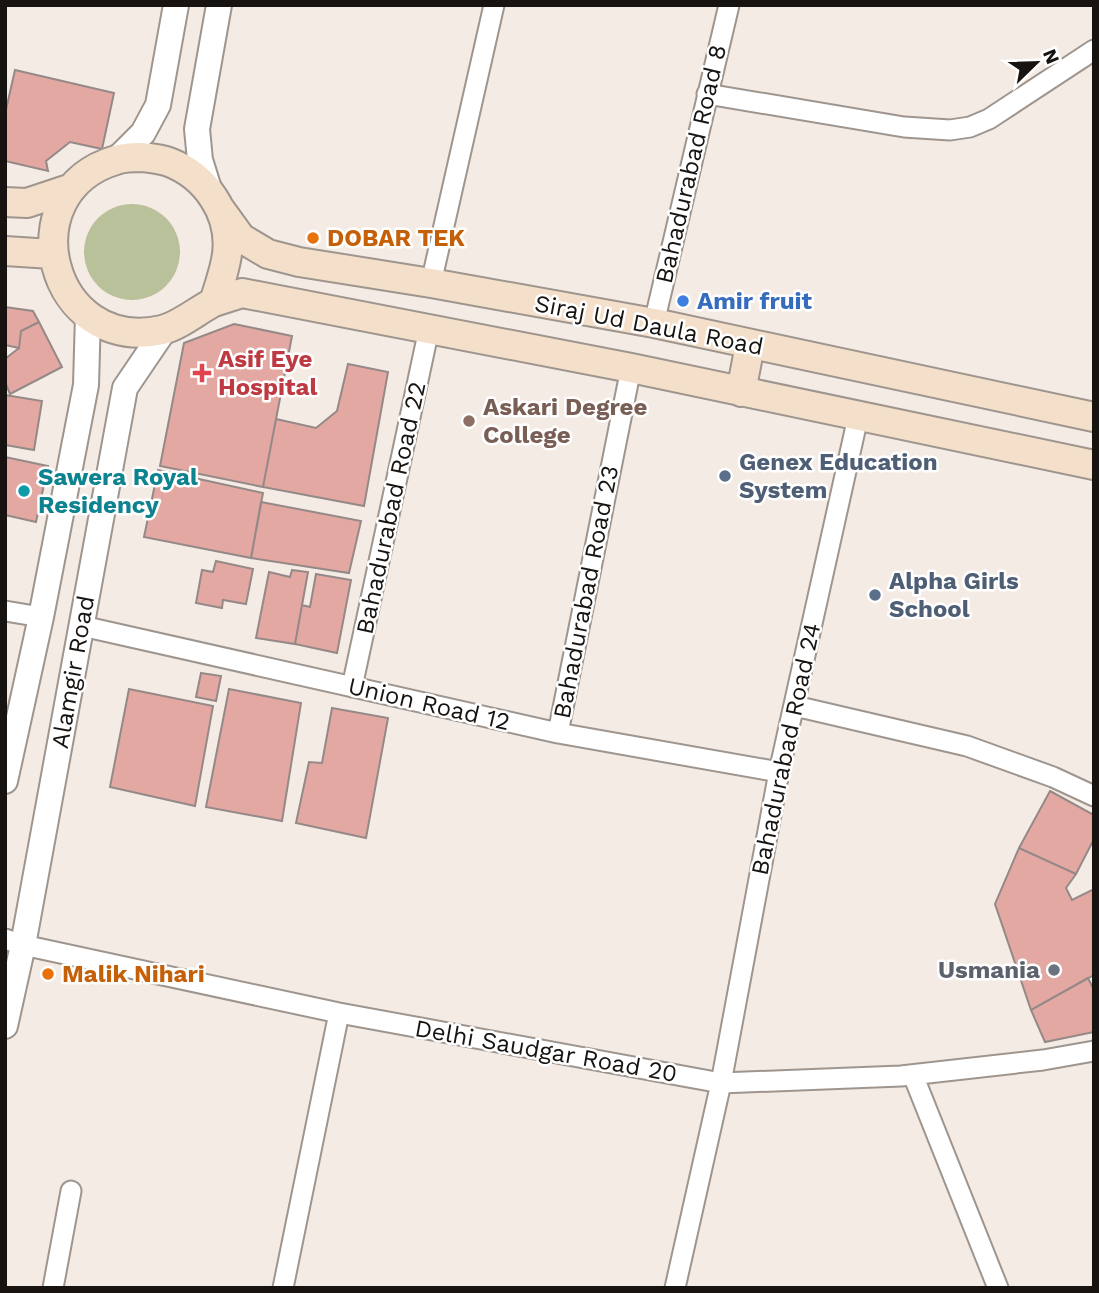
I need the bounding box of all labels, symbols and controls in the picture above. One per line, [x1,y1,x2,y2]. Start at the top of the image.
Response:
north arrow [1001,28,1071,98]
street label: Bahadurabad Road 8 [650,42,732,286]
text: N [1038,46,1065,68]
place label: DOBAR TEK [327,224,465,252]
marker: DOBAR TEK [305,230,321,246]
place label: Amir fruit [697,287,813,315]
street label: Siraj Ud Daula Road [532,289,766,361]
marker: Amir fruit [675,293,691,309]
place label: Asif Eye Hospital [218,345,318,401]
marker: Asif Eye Hospital [192,363,212,383]
street label: Bahadurabad Road 22 [351,379,431,637]
place label: Askari Degree College [483,393,648,449]
marker: Askari Degree College [461,413,477,429]
place label: Genex Education System [739,448,938,504]
place label: Sawera Royal Residency [38,463,198,519]
street label: Bahadurabad Road 23 [548,463,624,721]
marker: Genex Education System [717,468,733,484]
marker: Sawera Royal Residency [16,483,32,499]
place label: Alpha Girls School [889,567,1019,623]
marker: Alpha Girls School [867,587,883,603]
street label: Alamgir Road [46,593,100,751]
street label: Bahadurabad Road 24 [746,620,826,878]
street label: Union Road 12 [345,672,513,736]
place label: Usmania [938,956,1040,984]
place label: Malik Nihari [62,960,205,988]
marker: Usmania [1046,962,1062,978]
marker: Malik Nihari [40,966,56,982]
street label: Delhi Saudgar Road 20 [413,1014,679,1088]

